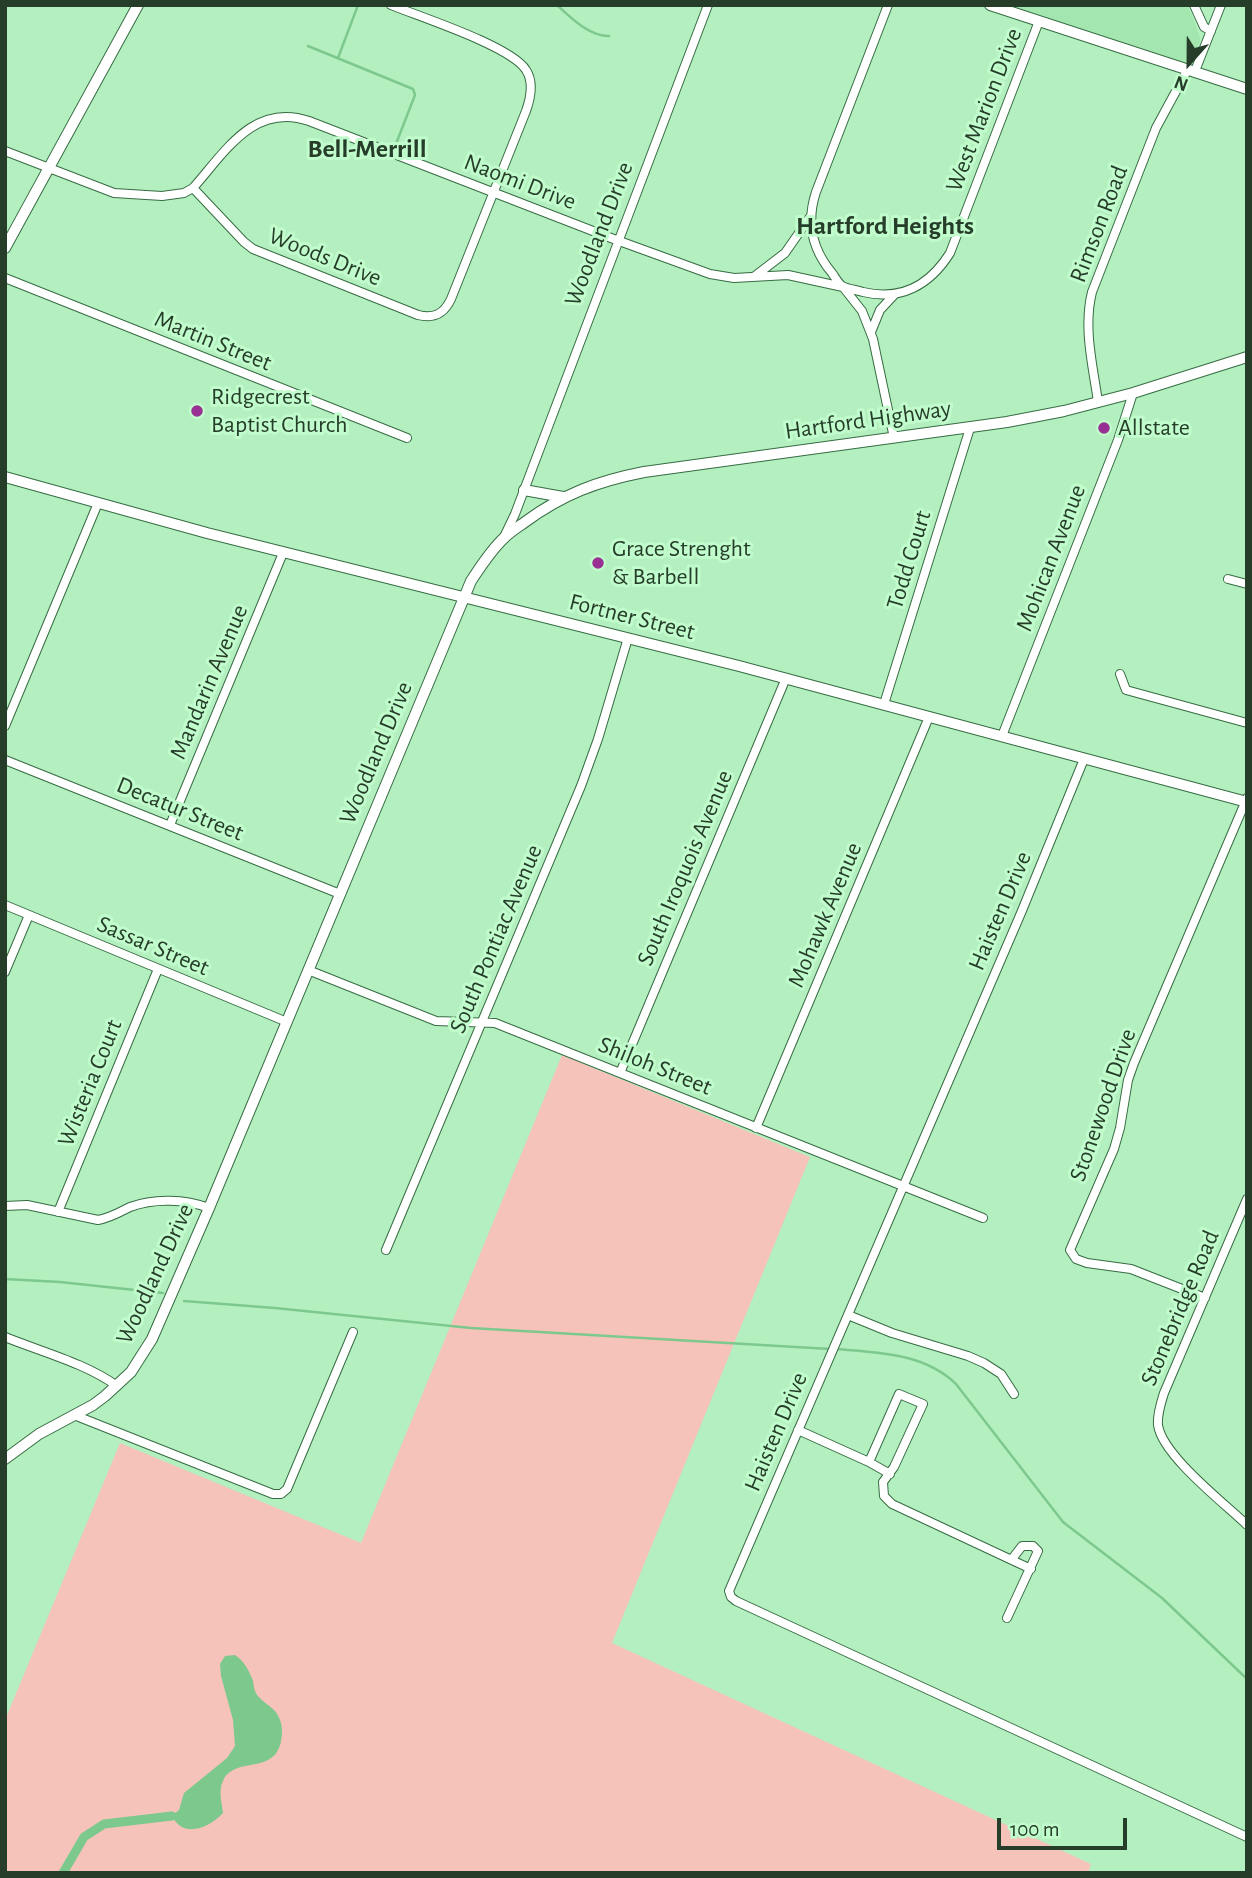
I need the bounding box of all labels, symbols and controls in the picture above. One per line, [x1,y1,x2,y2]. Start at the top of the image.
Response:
street label: West Marion Drive [940,24,1028,196]
north arrow [1154,28,1224,98]
text: N [1172,72,1191,94]
district label: Bell-Merrill [307,133,427,165]
street label: Naomi Drive [460,148,580,216]
street label: Woodland Drive [558,158,640,310]
street label: Rimson Road [1064,162,1134,286]
district label: Hartford Heights [796,210,974,242]
street label: Woods Drive [264,221,386,293]
street label: Martin Street [150,304,276,378]
place label: Ridgecrest Baptist Church [211,383,348,439]
street label: Hartford Highway [783,394,953,446]
marker: Ridgecrest Baptist Church [189,403,205,419]
place label: Allstate [1118,414,1190,442]
marker: Allstate [1096,420,1112,436]
street label: Mohican Avenue [1010,481,1092,635]
street label: Todd Court [880,507,938,613]
place label: Grace Strenght & Barbell [612,535,751,591]
marker: Grace Strenght & Barbell [590,555,606,571]
street label: Fortner Street [566,588,698,646]
street label: Mandarin Avenue [163,600,255,764]
street label: Woodland Drive [333,677,419,829]
street label: South Iroquois Avenue [631,766,739,970]
street label: Decatur Street [112,770,248,848]
street label: Mohawk Avenue [782,838,868,992]
street label: South Pontiac Avenue [443,840,549,1038]
street label: Haisten Drive [962,847,1038,975]
street label: Sassar Street [93,910,213,982]
street label: Wisteria Court [51,1015,129,1151]
street label: Stonewood Drive [1063,1025,1143,1185]
street label: Shiloh Street [594,1030,716,1102]
street label: Woodland Drive [110,1199,200,1349]
street label: Stonebridge Road [1134,1226,1226,1390]
street label: Haisten Drive [738,1368,814,1496]
scale bar [1000,1804,1130,1848]
text: 100 m [1010,1819,1060,1840]

